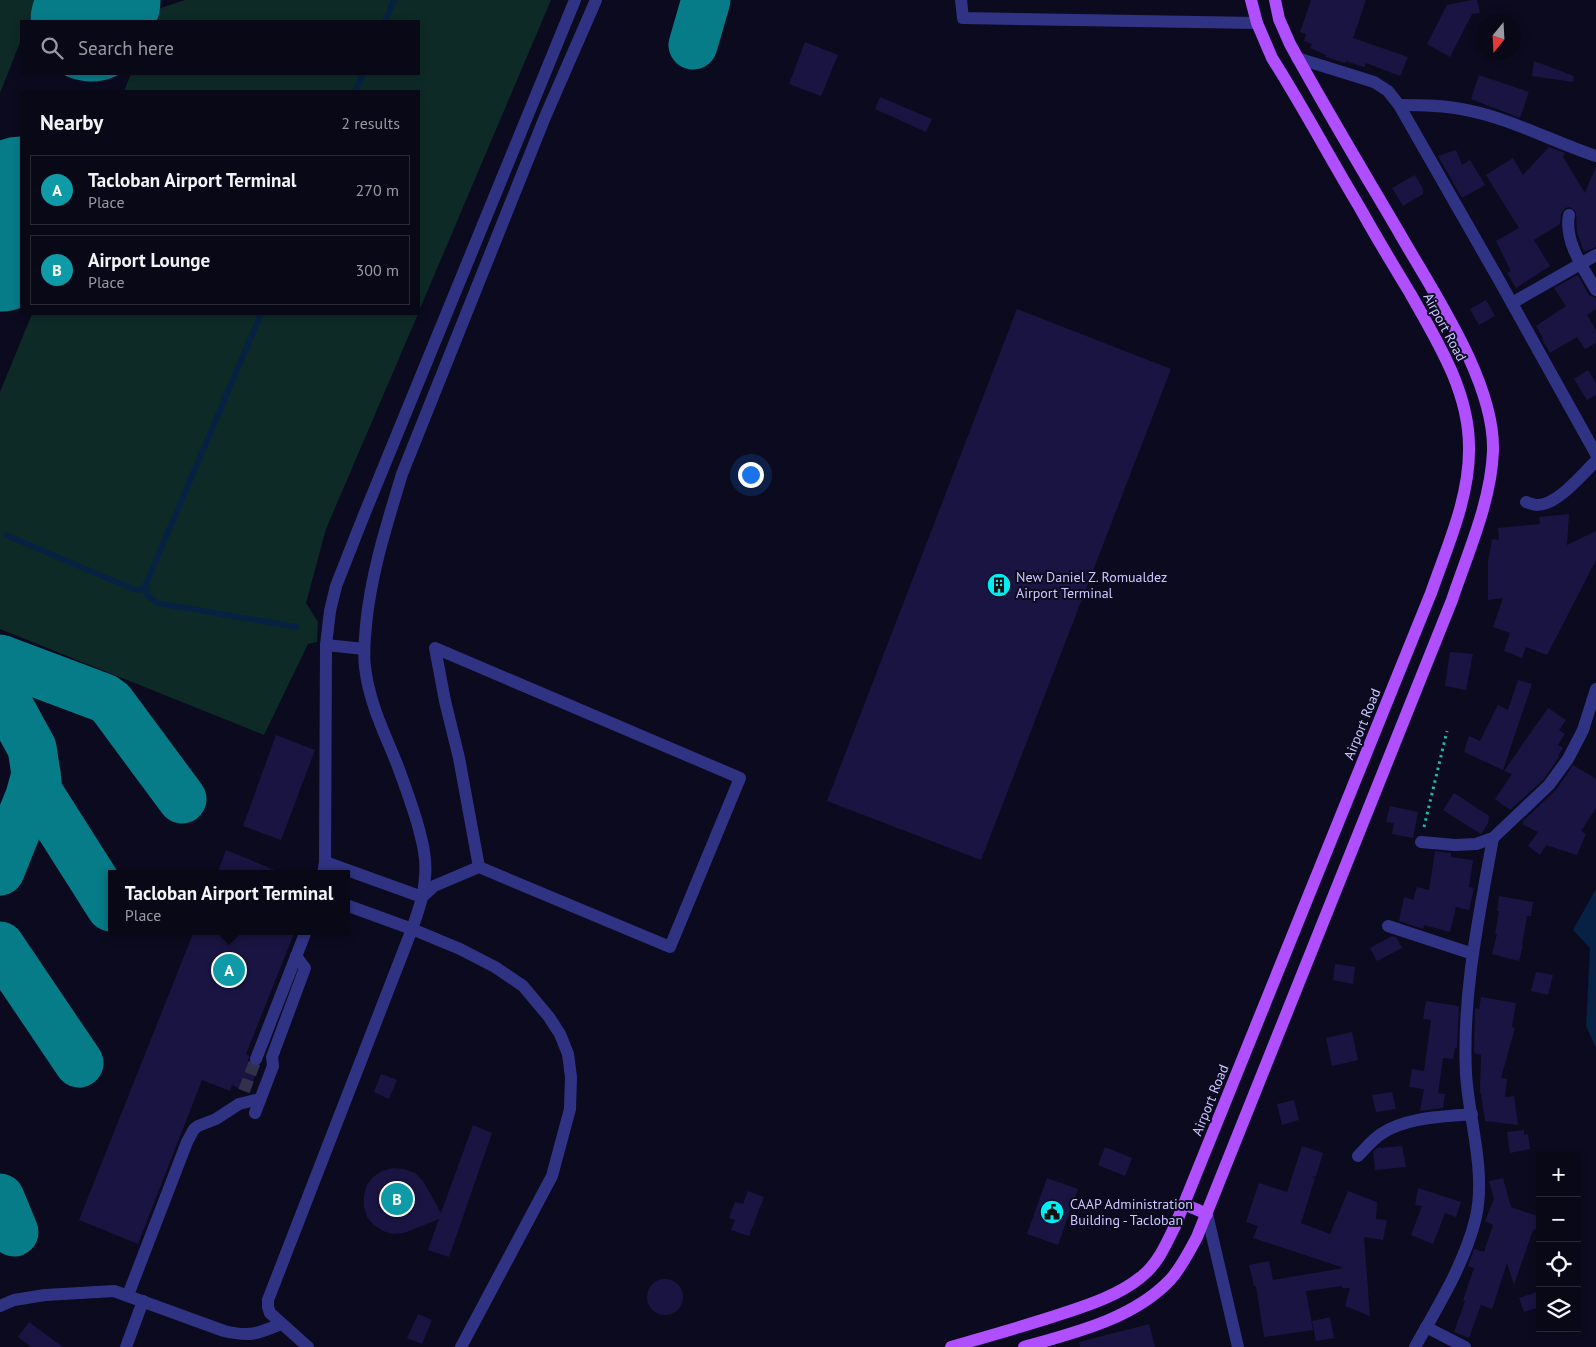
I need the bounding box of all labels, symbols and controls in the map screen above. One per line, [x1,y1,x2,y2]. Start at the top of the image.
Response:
north arrow [1476,15,1521,60]
search box [20,20,420,75]
icon: search [38,34,66,62]
text: Search here [78,36,174,60]
text: Nearby [40,109,103,136]
text: 2 results [341,113,400,133]
text: Tacloban Airport Terminal [88,168,296,192]
text: A [52,180,62,200]
text: 270 m [356,180,399,200]
text: Place [88,192,125,212]
text: Airport Lounge [88,248,210,272]
text: B [52,260,62,280]
text: 300 m [356,260,399,280]
text: Place [88,272,125,292]
street label: Airport Road [1419,290,1471,364]
your location [738,462,764,488]
place label: New Daniel Z. Romualdez Airport Terminal [1016,568,1167,602]
building icon: New Daniel Z. Romualdez Airport Terminal [986,572,1012,598]
street label: Airport Road [1340,686,1384,762]
popup [108,870,350,935]
text: Tacloban Airport Terminal [125,881,333,905]
text: Place [125,905,161,925]
pin: A [213,951,245,989]
street label: Airport Road [1188,1062,1232,1138]
map controls [1536,1152,1581,1332]
button: + [1536,1152,1581,1197]
pin: B [381,1180,413,1218]
place label: CAAP Administration Building - Tacloban [1070,1195,1193,1229]
button: − [1536,1197,1581,1242]
public building icon: CAAP Administration Building - Tacloban [1039,1199,1065,1225]
button: locate [1536,1242,1581,1287]
button: layers [1536,1287,1581,1332]

